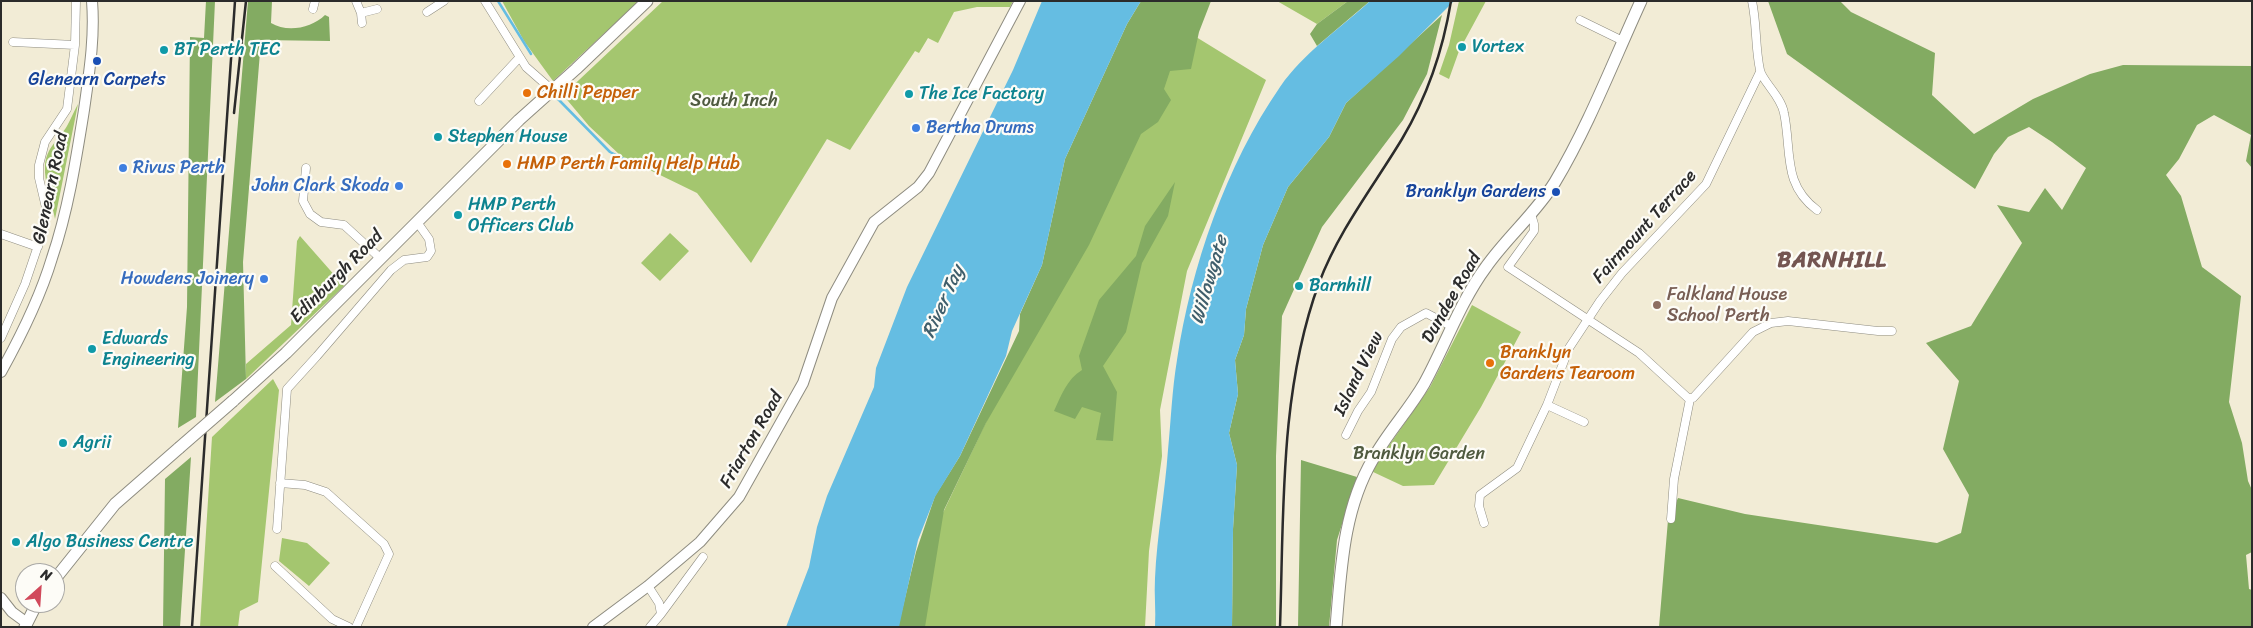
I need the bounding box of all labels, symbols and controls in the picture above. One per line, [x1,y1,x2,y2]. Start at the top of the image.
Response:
place label: Vortex [1472,36,1524,58]
place label: BT Perth TEC [174,39,280,61]
marker: Vortex [1456,41,1468,53]
marker: BT Perth TEC [158,44,170,56]
marker: Glenearn Carpets [91,55,103,67]
place label: Glenearn Carpets [28,69,166,91]
place label: Chilli Pepper [537,82,638,104]
place label: The Ice Factory [919,83,1044,105]
marker: Chilli Pepper [521,87,533,99]
marker: The Ice Factory [903,88,915,100]
park label: South Inch [690,90,778,112]
place label: Bertha Drums [926,117,1034,139]
marker: Bertha Drums [910,122,922,134]
place label: Stephen House [448,126,567,148]
street label: Glenearn Road [29,130,73,246]
marker: Stephen House [432,131,444,143]
place label: HMP Perth Family Help Hub [517,153,740,175]
place label: Rivus Perth [133,157,225,179]
marker: HMP Perth Family Help Hub [501,158,513,170]
marker: Rivus Perth [117,162,129,174]
street label: Fairmount Terrace [1588,166,1702,288]
place label: John Clark Skoda [252,175,389,197]
marker: John Clark Skoda [393,180,405,192]
place label: Branklyn Gardens [1406,181,1546,203]
marker: Branklyn Gardens [1550,186,1562,198]
place label: HMP Perth Officers Club [468,194,574,236]
marker: HMP Perth Officers Club [452,209,464,221]
street label: Edinburgh Road [286,226,388,328]
water label: Willowgate [1187,233,1233,327]
district label: BARNHILL [1777,248,1887,274]
street label: Dundee Road [1417,249,1487,347]
water label: River Tay [918,262,970,342]
place label: Howdens Joinery [121,268,254,290]
marker: Howdens Joinery [258,273,270,285]
place label: Barnhill [1309,275,1371,297]
marker: Barnhill [1293,280,1305,292]
place label: Falkland House School Perth [1667,284,1787,326]
marker: Falkland House School Perth [1651,299,1663,311]
place label: Edwards Engineering [102,328,195,370]
street label: Island View [1329,328,1389,420]
place label: Branklyn Gardens Tearoom [1500,342,1635,384]
marker: Edwards Engineering [86,343,98,355]
marker: Branklyn Gardens Tearoom [1484,357,1496,369]
street label: Friarton Road [716,388,788,492]
place label: Agrii [73,432,111,454]
marker: Agrii [57,437,69,449]
park label: Branklyn Garden [1353,443,1485,465]
place label: Algo Business Centre [26,531,194,553]
marker: Algo Business Centre [10,536,22,548]
text: N [37,562,56,588]
north arrow [15,563,65,613]

